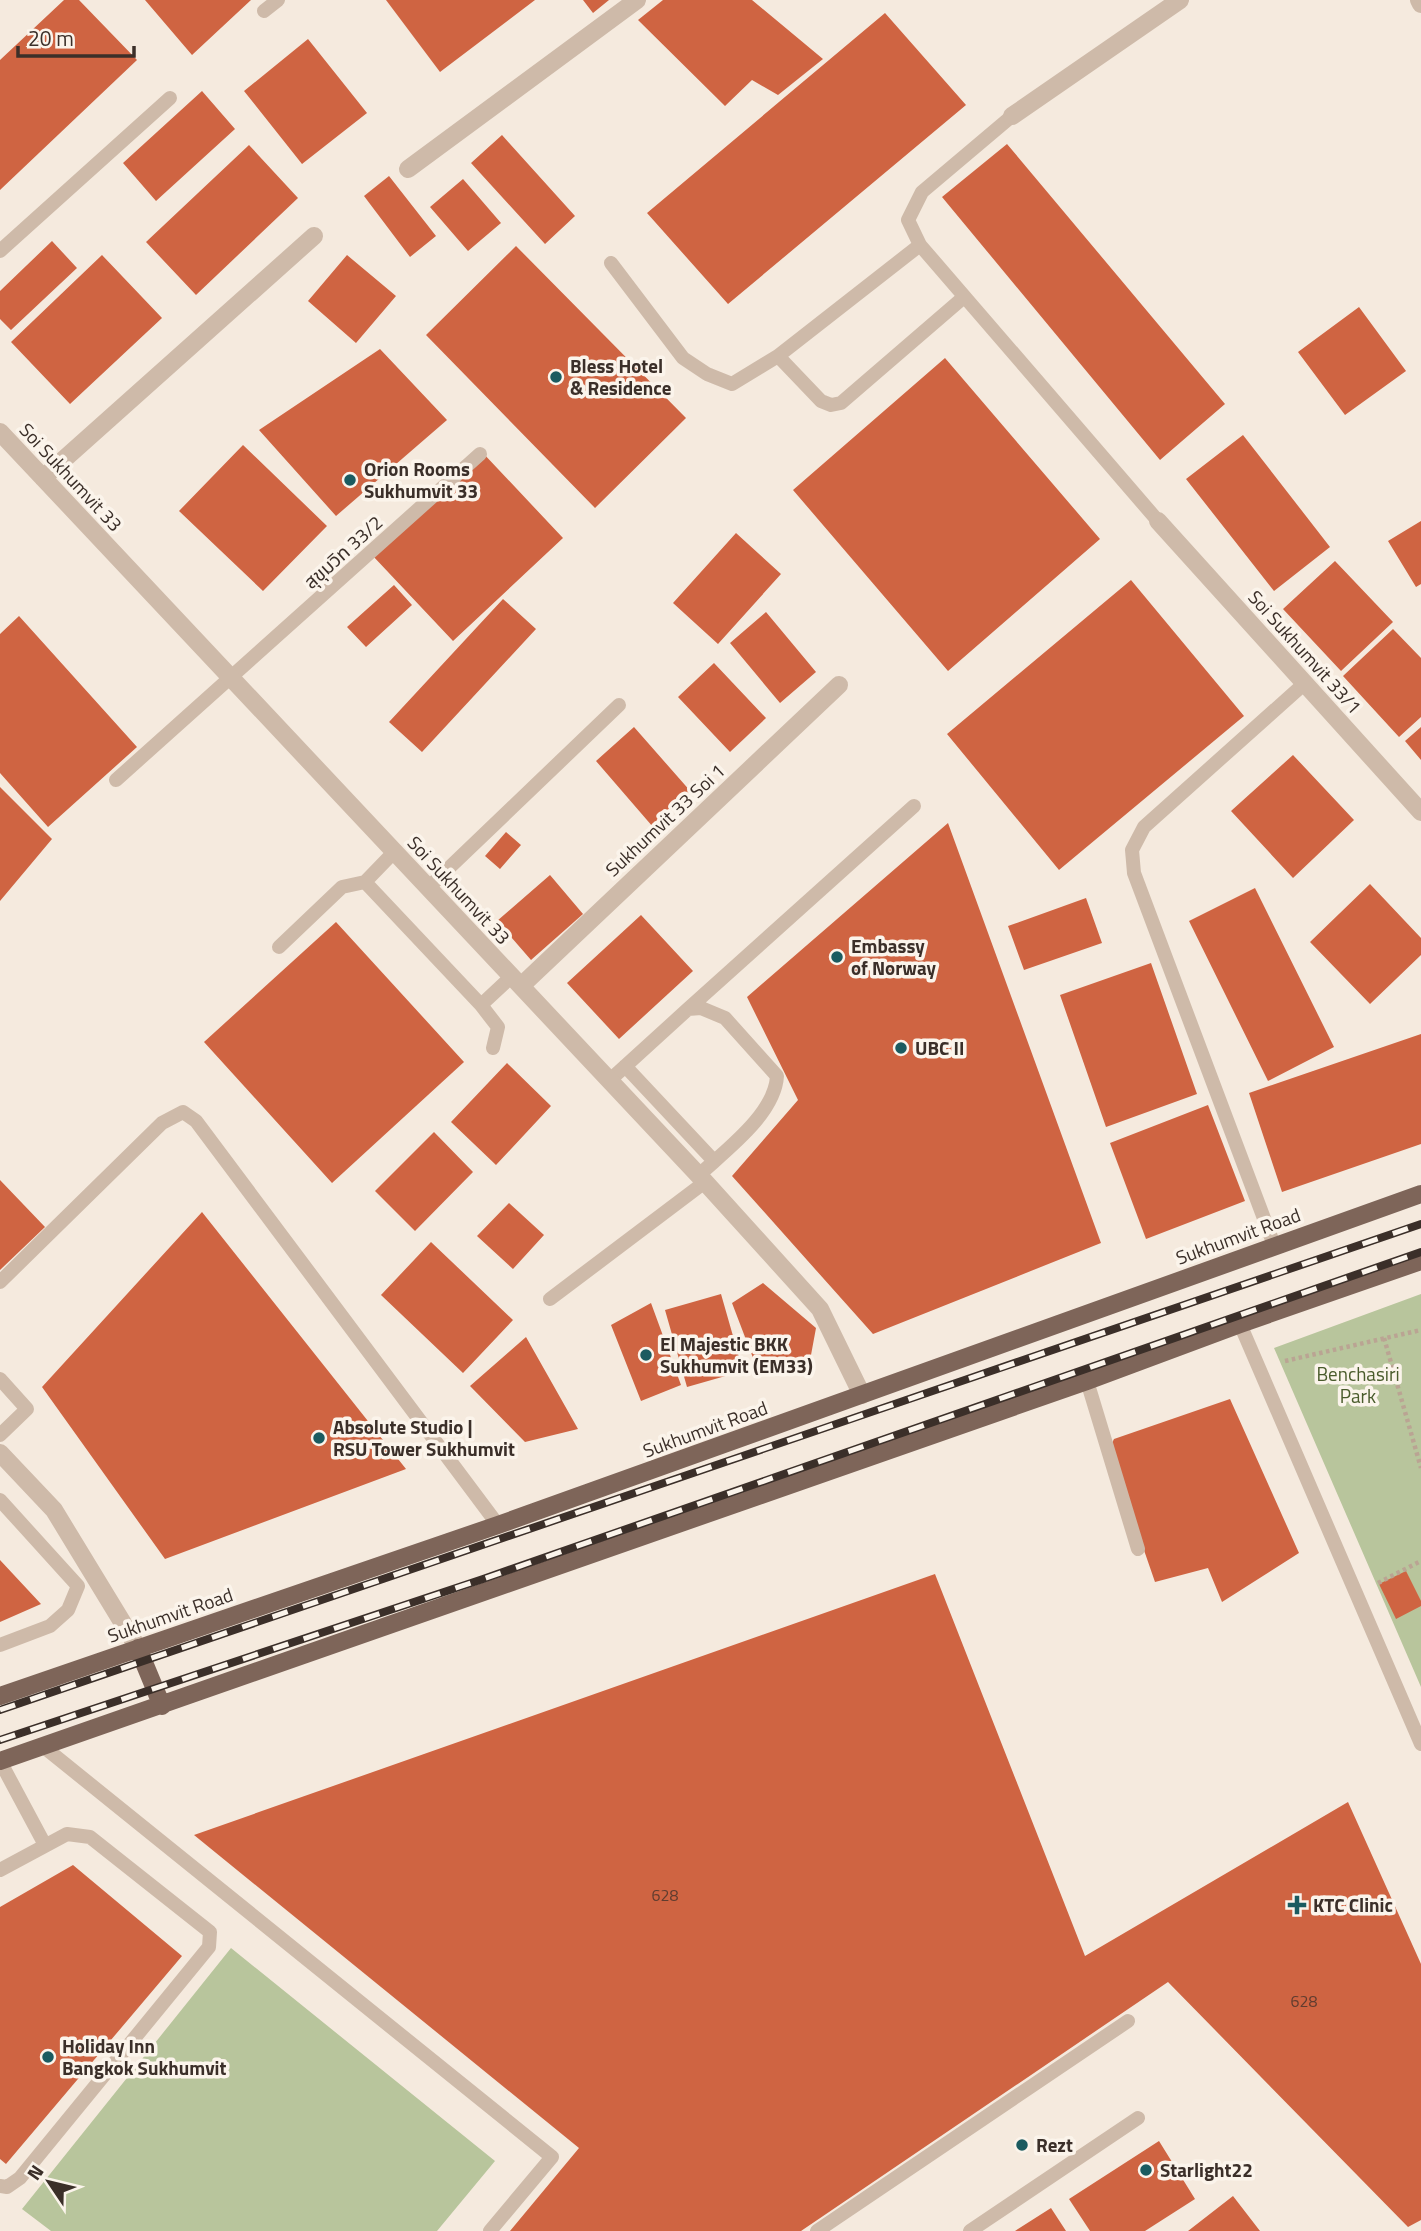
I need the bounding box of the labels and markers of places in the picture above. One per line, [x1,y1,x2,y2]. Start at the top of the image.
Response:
place label: Bless Hotel & Residence [570,351,672,402]
marker: Bless Hotel & Residence [548,369,564,385]
place label: Orion Rooms Sukhumvit 33 [364,454,478,505]
marker: Orion Rooms Sukhumvit 33 [342,472,358,488]
place label: Embassy of Norway [851,931,937,982]
marker: Embassy of Norway [829,949,845,965]
place label: UBC II [915,1033,964,1062]
marker: UBC II [893,1040,909,1056]
place label: El Majestic BKK Sukhumvit (EM33) [660,1329,813,1380]
marker: El Majestic BKK Sukhumvit (EM33) [638,1347,654,1363]
place label: Absolute Studio | RSU Tower Sukhumvit [333,1412,515,1463]
marker: Absolute Studio | RSU Tower Sukhumvit [311,1430,327,1446]
place label: KTC Clinic [1313,1890,1393,1919]
marker: KTC Clinic [1287,1895,1307,1915]
place label: Holiday Inn Bangkok Sukhumvit [62,2031,226,2082]
marker: Holiday Inn Bangkok Sukhumvit [40,2049,56,2065]
place label: Rezt [1036,2130,1073,2159]
marker: Rezt [1014,2137,1030,2153]
place label: Starlight22 [1160,2155,1253,2184]
marker: Starlight22 [1138,2162,1154,2178]

